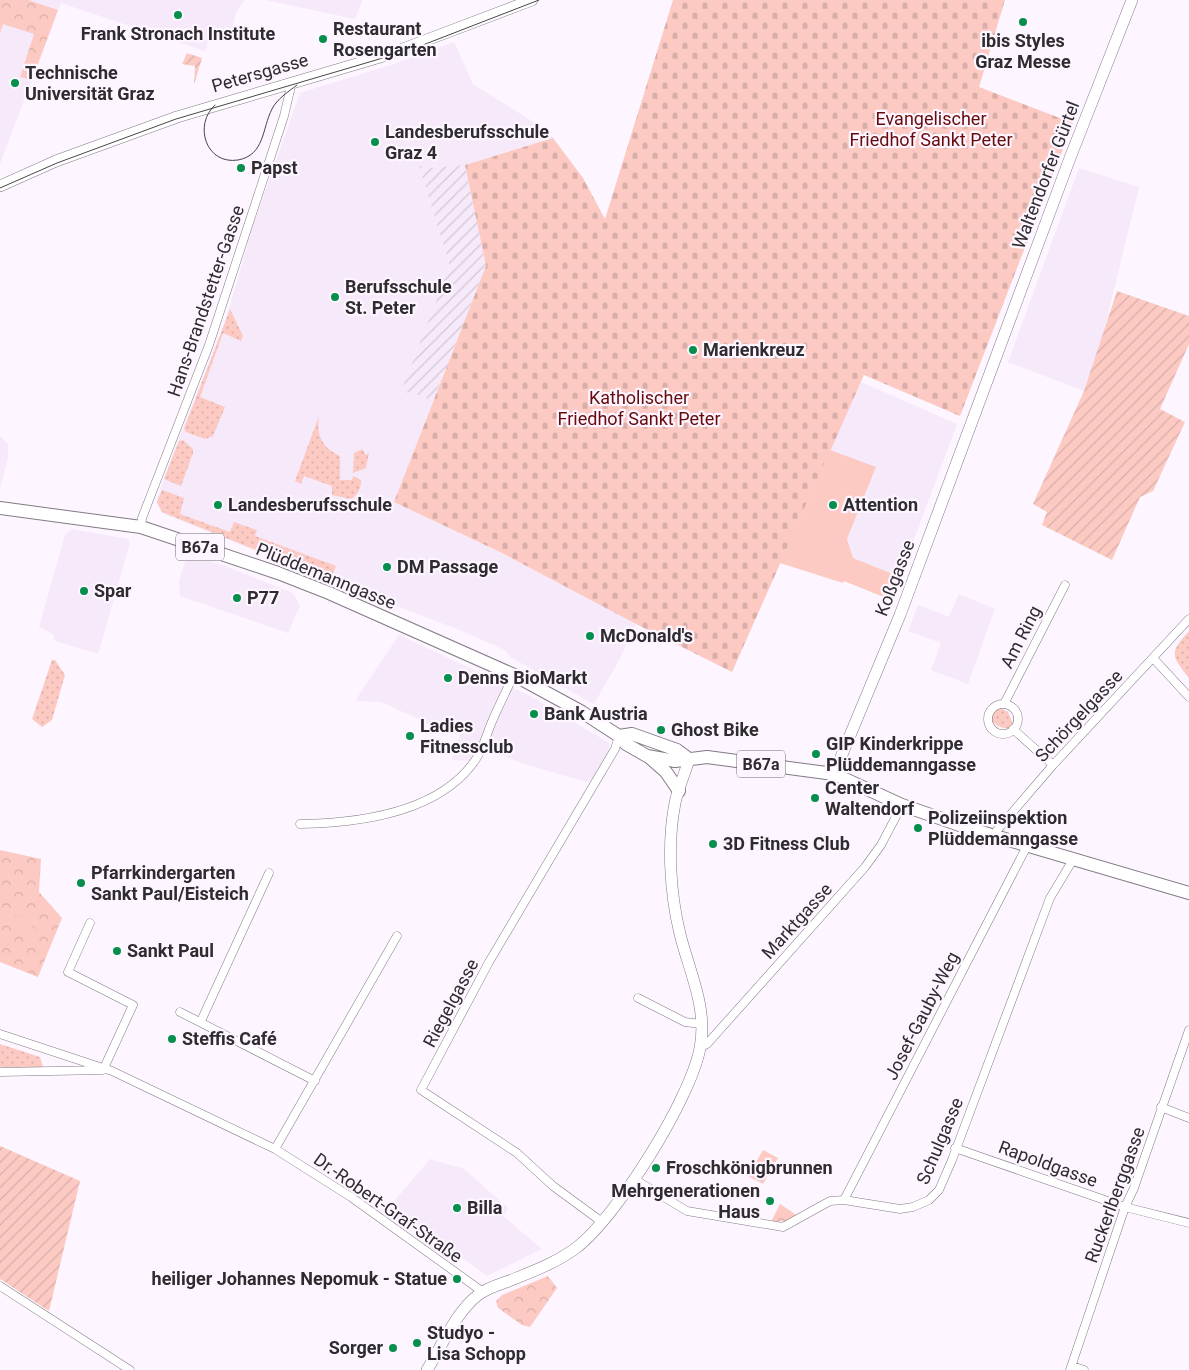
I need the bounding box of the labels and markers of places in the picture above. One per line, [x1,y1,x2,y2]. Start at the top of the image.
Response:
marker: Frank Stronach Institute [172,9,184,21]
marker: ibis Styles Graz Messe [1017,16,1029,28]
place label: Restaurant Rosengarten [333,18,437,60]
place label: Frank Stronach Institute [81,23,276,44]
place label: ibis Styles Graz Messe [975,30,1071,72]
marker: Restaurant Rosengarten [317,33,329,45]
place label: Technische Universität Graz [25,62,155,104]
marker: Technische Universität Graz [9,77,21,89]
place label: Landesberufsschule Graz 4 [385,121,549,163]
marker: Landesberufsschule Graz 4 [369,136,381,148]
place label: Papst [251,157,298,178]
marker: Papst [235,162,247,174]
place label: Berufsschule St. Peter [345,276,452,318]
marker: Berufsschule St. Peter [329,291,341,303]
place label: Marienkreuz [703,339,805,360]
marker: Marienkreuz [687,344,699,356]
place label: Landesberufsschule [228,494,392,515]
place label: Attention [843,494,918,515]
marker: Landesberufsschule [212,499,224,511]
marker: Attention [827,499,839,511]
place label: DM Passage [397,556,498,577]
marker: DM Passage [381,561,393,573]
place label: Spar [94,580,132,601]
marker: Spar [78,585,90,597]
place label: P77 [247,587,279,608]
marker: P77 [231,592,243,604]
place label: McDonald's [600,625,693,646]
marker: McDonald's [584,630,596,642]
place label: Denns BioMarkt [458,667,587,688]
marker: Denns BioMarkt [442,672,454,684]
place label: Bank Austria [544,703,648,724]
marker: Bank Austria [528,708,540,720]
place label: Ladies Fitnessclub [420,715,513,757]
place label: Ghost Bike [671,719,759,740]
marker: Ghost Bike [655,724,667,736]
marker: Ladies Fitnessclub [404,730,416,742]
place label: GIP Kinderkrippe Plüddemanngasse [826,733,976,775]
marker: GIP Kinderkrippe Plüddemanngasse [810,748,822,760]
place label: Center Waltendorf [825,777,915,819]
marker: Center Waltendorf [809,792,821,804]
place label: Polizeiinspektion Plüddemanngasse [928,807,1078,849]
marker: Polizeiinspektion Plüddemanngasse [912,822,924,834]
place label: 3D Fitness Club [723,833,850,854]
marker: 3D Fitness Club [707,838,719,850]
place label: Pfarrkindergarten Sankt Paul/Eisteich [91,862,249,904]
marker: Pfarrkindergarten Sankt Paul/Eisteich [75,877,87,889]
place label: Sankt Paul [127,940,214,961]
marker: Sankt Paul [111,945,123,957]
place label: Steffis Café [182,1028,277,1049]
marker: Steffis Café [166,1033,178,1045]
place label: Froschkönigbrunnen [666,1157,833,1178]
marker: Froschkönigbrunnen [650,1162,662,1174]
place label: Mehrgenerationen Haus [611,1180,760,1222]
marker: Mehrgenerationen Haus [764,1195,776,1207]
place label: Billa [467,1197,503,1218]
marker: Billa [451,1202,463,1214]
place label: heiliger Johannes Nepomuk - Statue [152,1268,447,1289]
marker: heiliger Johannes Nepomuk - Statue [451,1273,463,1285]
place label: Studyo - Lisa Schopp [427,1322,526,1364]
place label: Sorger [329,1337,383,1358]
marker: Studyo - Lisa Schopp [411,1337,423,1349]
marker: Sorger [387,1342,399,1354]

